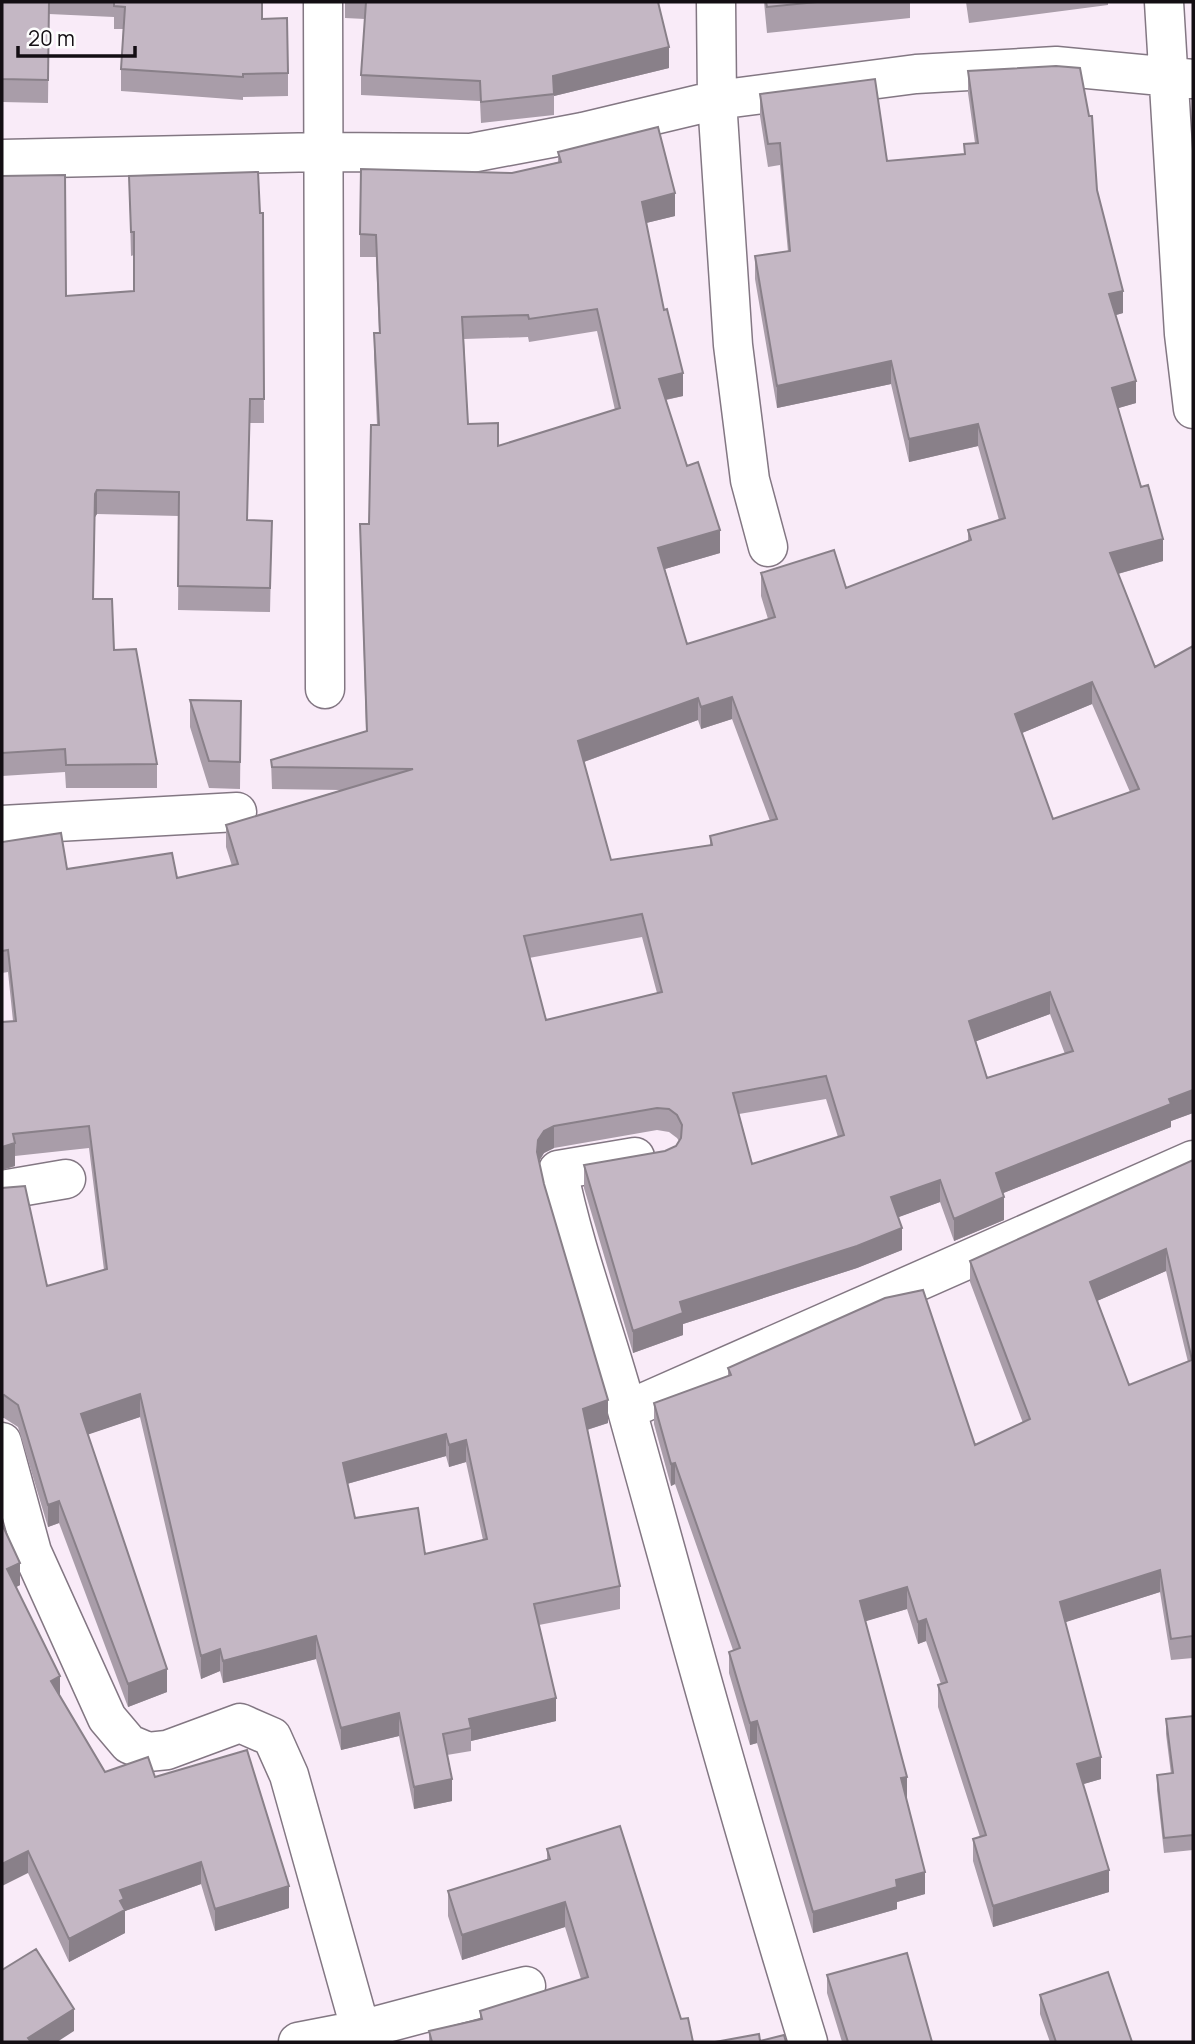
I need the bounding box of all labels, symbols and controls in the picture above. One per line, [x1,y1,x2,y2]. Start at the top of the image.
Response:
scale bar [18,14,135,58]
text: 20 m [28,24,75,52]

